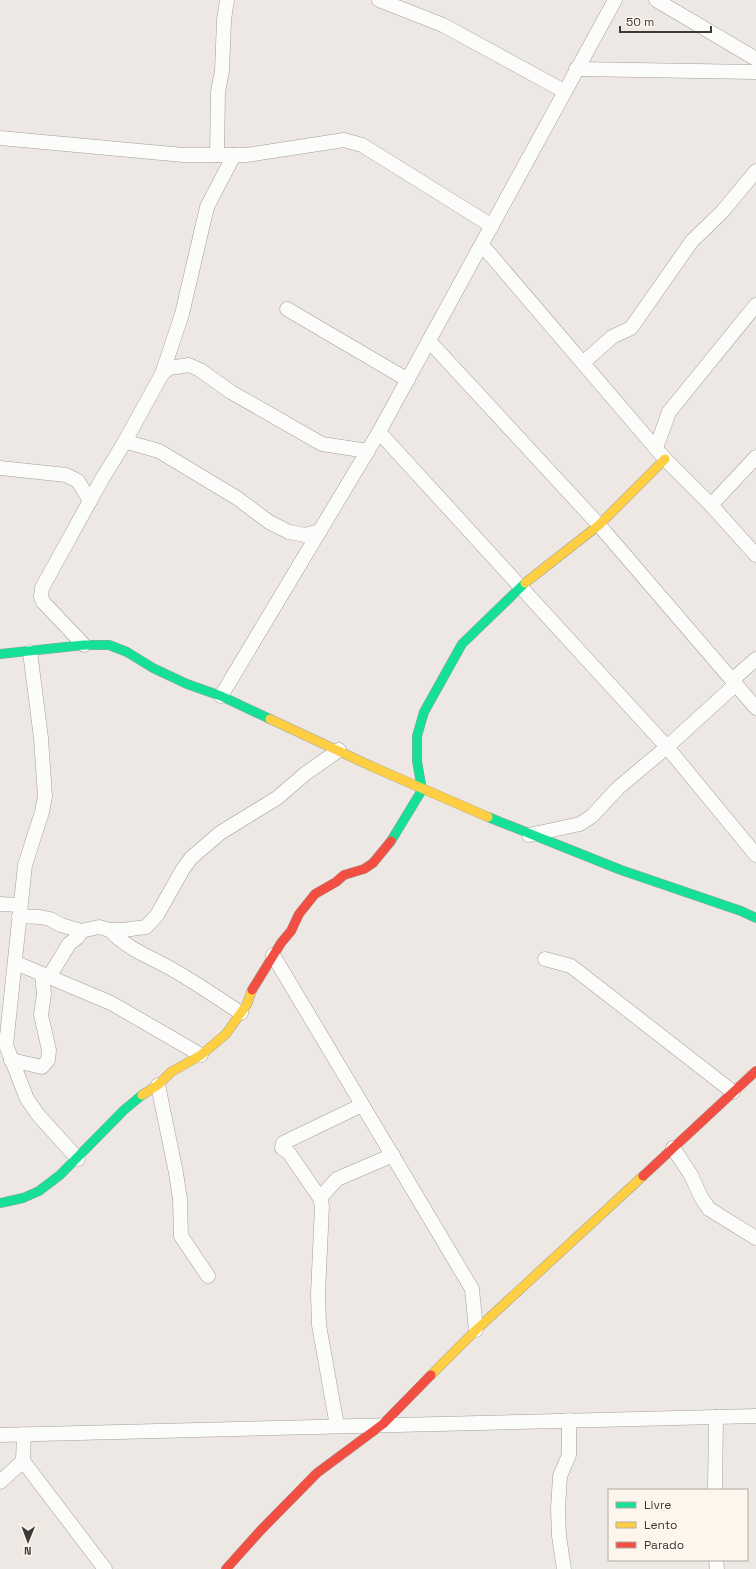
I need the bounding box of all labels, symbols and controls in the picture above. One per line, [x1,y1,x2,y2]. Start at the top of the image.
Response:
scale bar [620,8,711,34]
text: 50 m [626,14,654,30]
legend [608,1489,748,1561]
text: Livre [644,1497,671,1513]
text: Lento [644,1517,678,1533]
north arrow [8,1521,48,1561]
text: Parado [644,1537,684,1553]
text: N [24,1544,32,1558]

